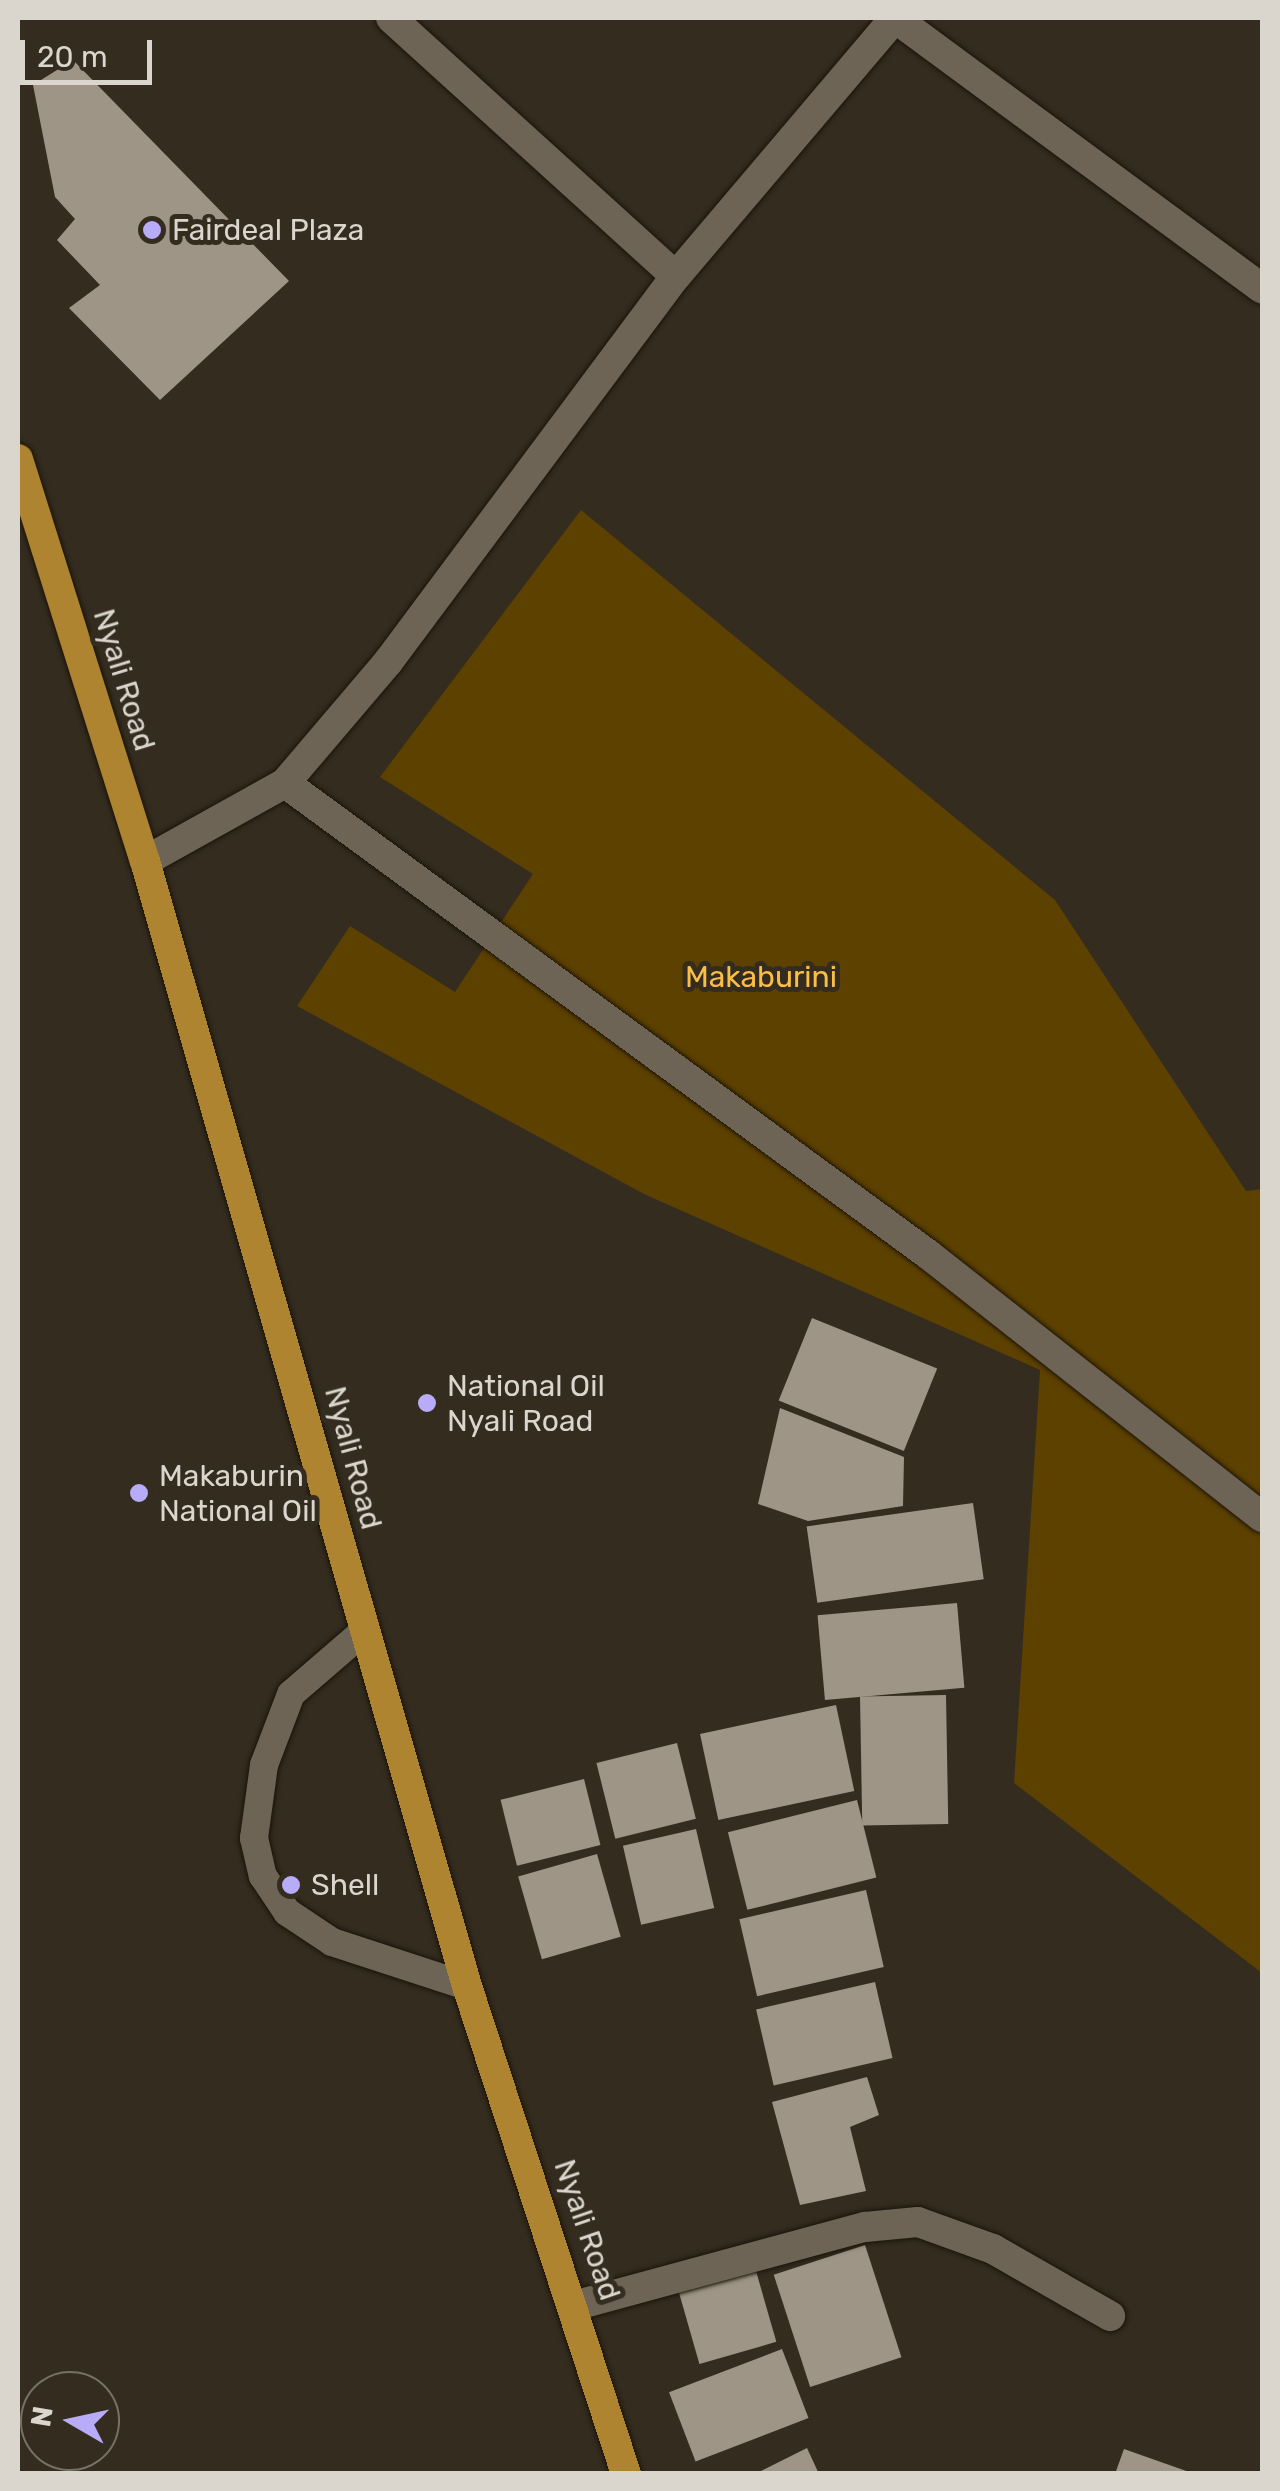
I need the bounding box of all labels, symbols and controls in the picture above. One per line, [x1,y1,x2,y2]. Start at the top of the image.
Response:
scale bar [25,20,158,82]
text: 20 m [37,39,108,75]
place label: Fairdeal Plaza [172,212,364,248]
marker: Fairdeal Plaza [141,219,163,241]
street label: Nyali Road [85,605,163,755]
park label: Makaburini [685,959,837,995]
place label: National Oil Nyali Road [447,1368,605,1438]
street label: Nyali Road [317,1383,389,1533]
marker: National Oil Nyali Road [416,1392,438,1414]
place label: Makaburin National Oil [159,1458,317,1528]
marker: Makaburin National Oil [128,1482,150,1504]
place label: Shell [311,1867,379,1903]
marker: Shell [280,1874,302,1896]
street label: Nyali Road [546,2155,628,2305]
north arrow [20,2371,120,2471]
text: N [24,2404,60,2429]

